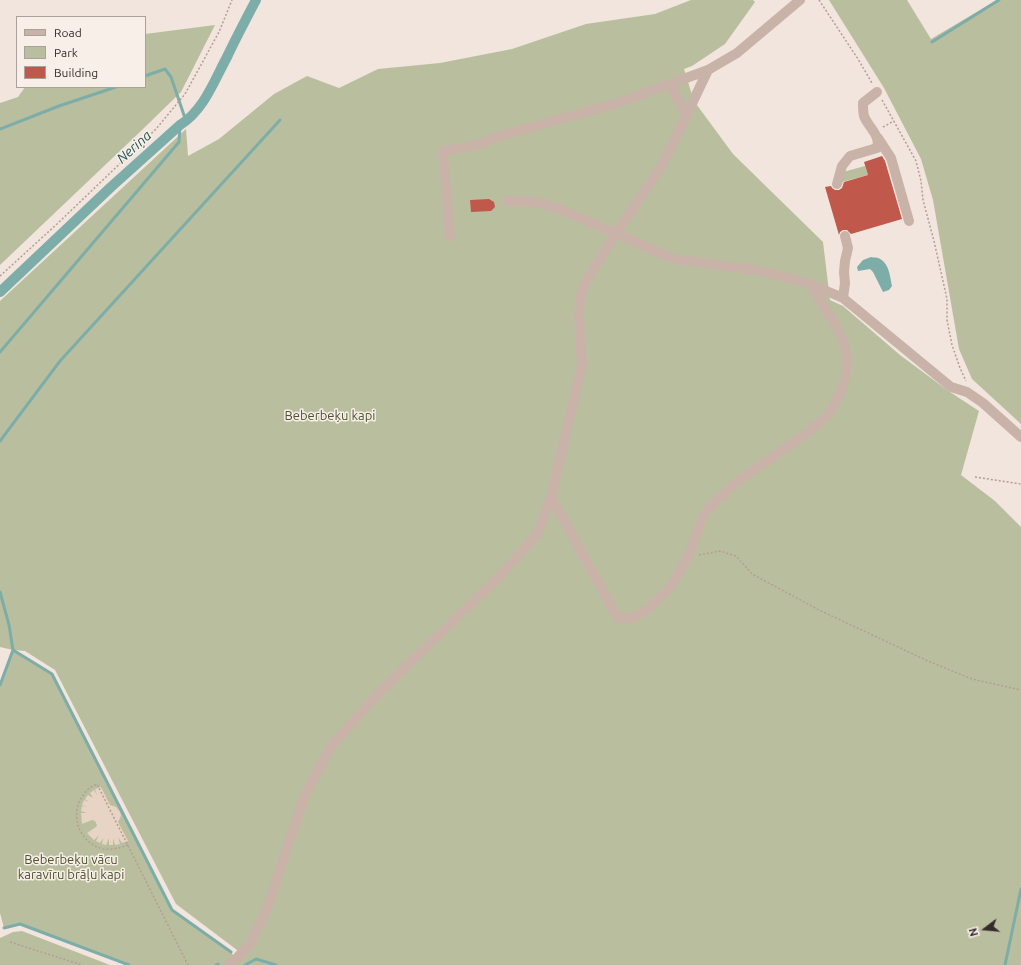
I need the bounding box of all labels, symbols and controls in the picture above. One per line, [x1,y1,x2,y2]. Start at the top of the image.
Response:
legend [16,16,146,88]
text: Road [54,26,82,39]
text: Park [54,46,78,59]
text: Building [54,66,98,79]
water label: Neriņa [113,127,155,167]
park label: Beberbeķu kapi [285,408,375,424]
park label: Beberbeķu vācu karavīru brāļu kapi [18,852,124,883]
north arrow [965,909,1005,949]
text: N [967,927,980,938]

